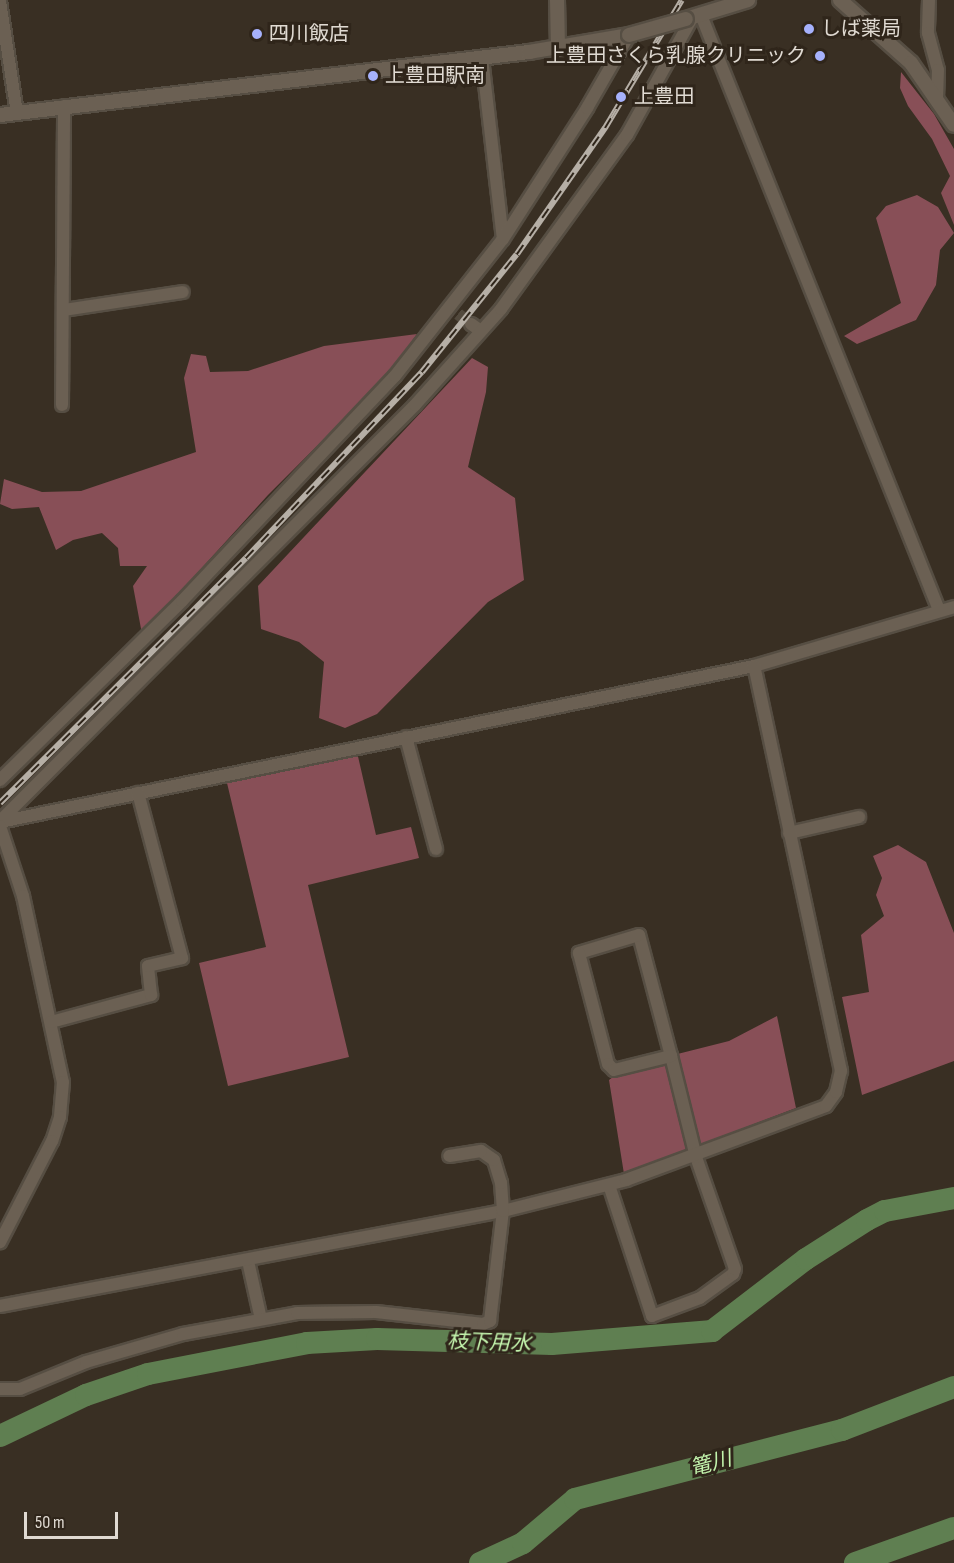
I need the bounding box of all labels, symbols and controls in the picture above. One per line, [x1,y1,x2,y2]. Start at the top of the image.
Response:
place label: しば薬局 [821,17,901,41]
place label: 四川飯店 [269,22,349,46]
marker: しば薬局 [802,22,816,36]
marker: 四川飯店 [250,27,264,41]
place label: 上豊田さくら乳腺クリニック [546,44,806,68]
marker: 上豊田さくら乳腺クリニック [811,47,829,65]
place label: 上豊田駅南 [385,64,485,88]
marker: 上豊田駅南 [366,69,380,83]
place label: 上豊田 [634,85,694,109]
marker: 上豊田 [612,88,630,106]
water label: 枝下用水 [447,1329,531,1357]
water label: 篭川 [687,1446,735,1482]
scale bar [27,1500,122,1538]
text: 50 m [35,1512,65,1533]

